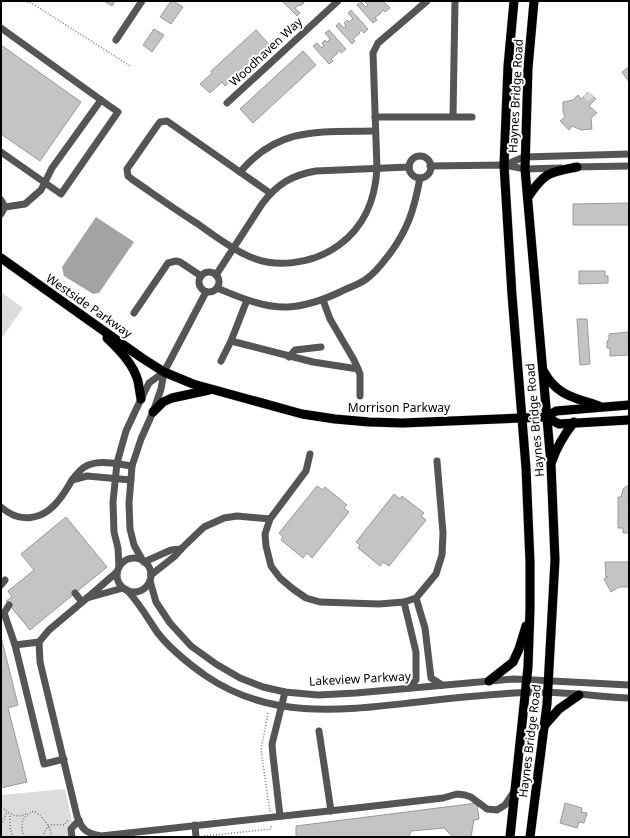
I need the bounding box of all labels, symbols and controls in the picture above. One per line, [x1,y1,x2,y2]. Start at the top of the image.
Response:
street label: Woodhaven Way [225,13,307,90]
street label: Haynes Bridge Road [504,39,527,153]
street label: Westside Parkway [43,270,136,342]
street label: Haynes Bridge Road [521,362,548,478]
street label: Morrison Parkway [348,399,451,416]
street label: Lakeview Parkway [309,667,412,690]
street label: Haynes Bridge Road [514,683,545,799]

